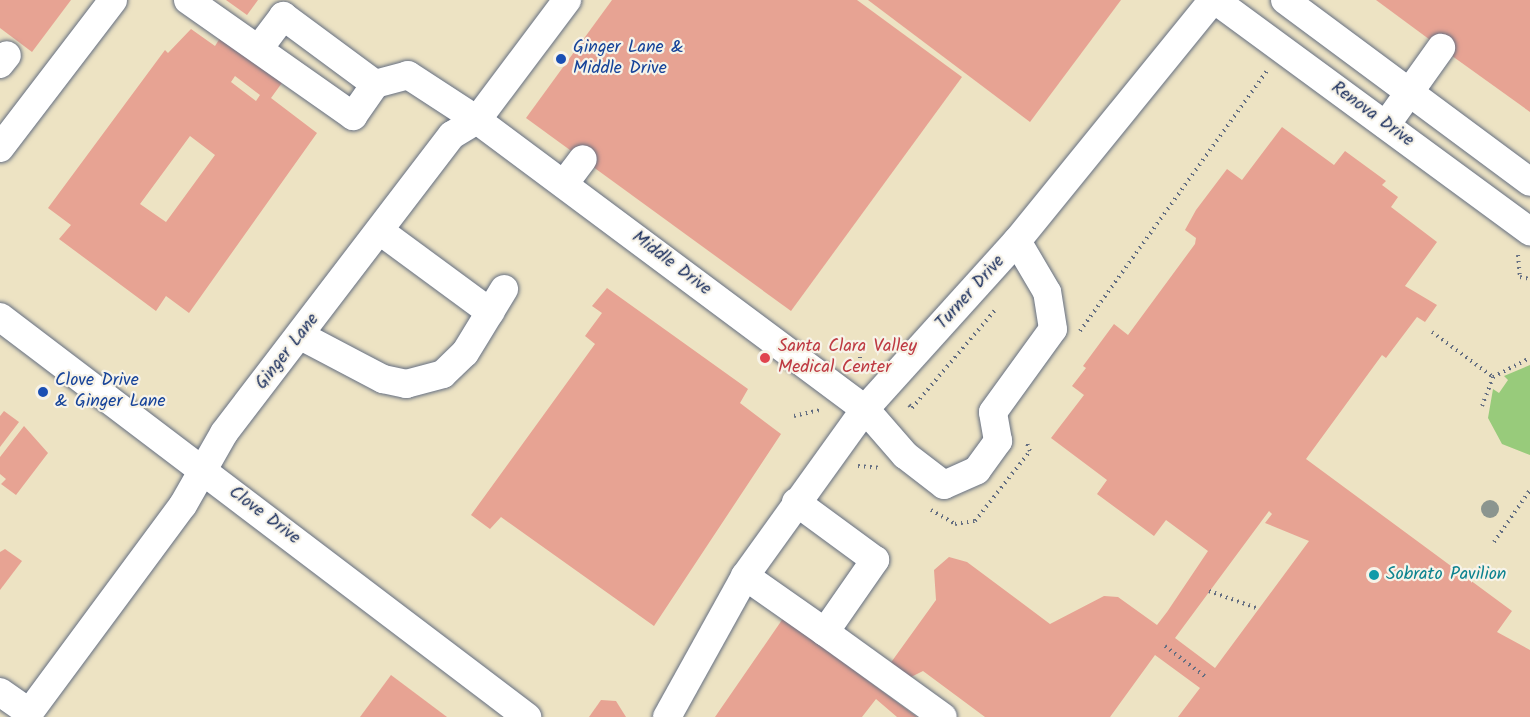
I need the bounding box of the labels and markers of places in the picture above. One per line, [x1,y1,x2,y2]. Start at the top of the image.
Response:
place label: Ginger Lane & Middle Drive [573,38,684,80]
marker: Ginger Lane & Middle Drive [554,52,568,66]
place label: Santa Clara Valley Medical Center [778,337,917,380]
marker: Santa Clara Valley Medical Center [756,349,774,367]
place label: Clove Drive & Ginger Lane [55,371,166,413]
marker: Clove Drive & Ginger Lane [36,385,50,399]
place label: Sobrato Pavilion [1386,564,1506,586]
marker: Sobrato Pavilion [1367,568,1381,582]

